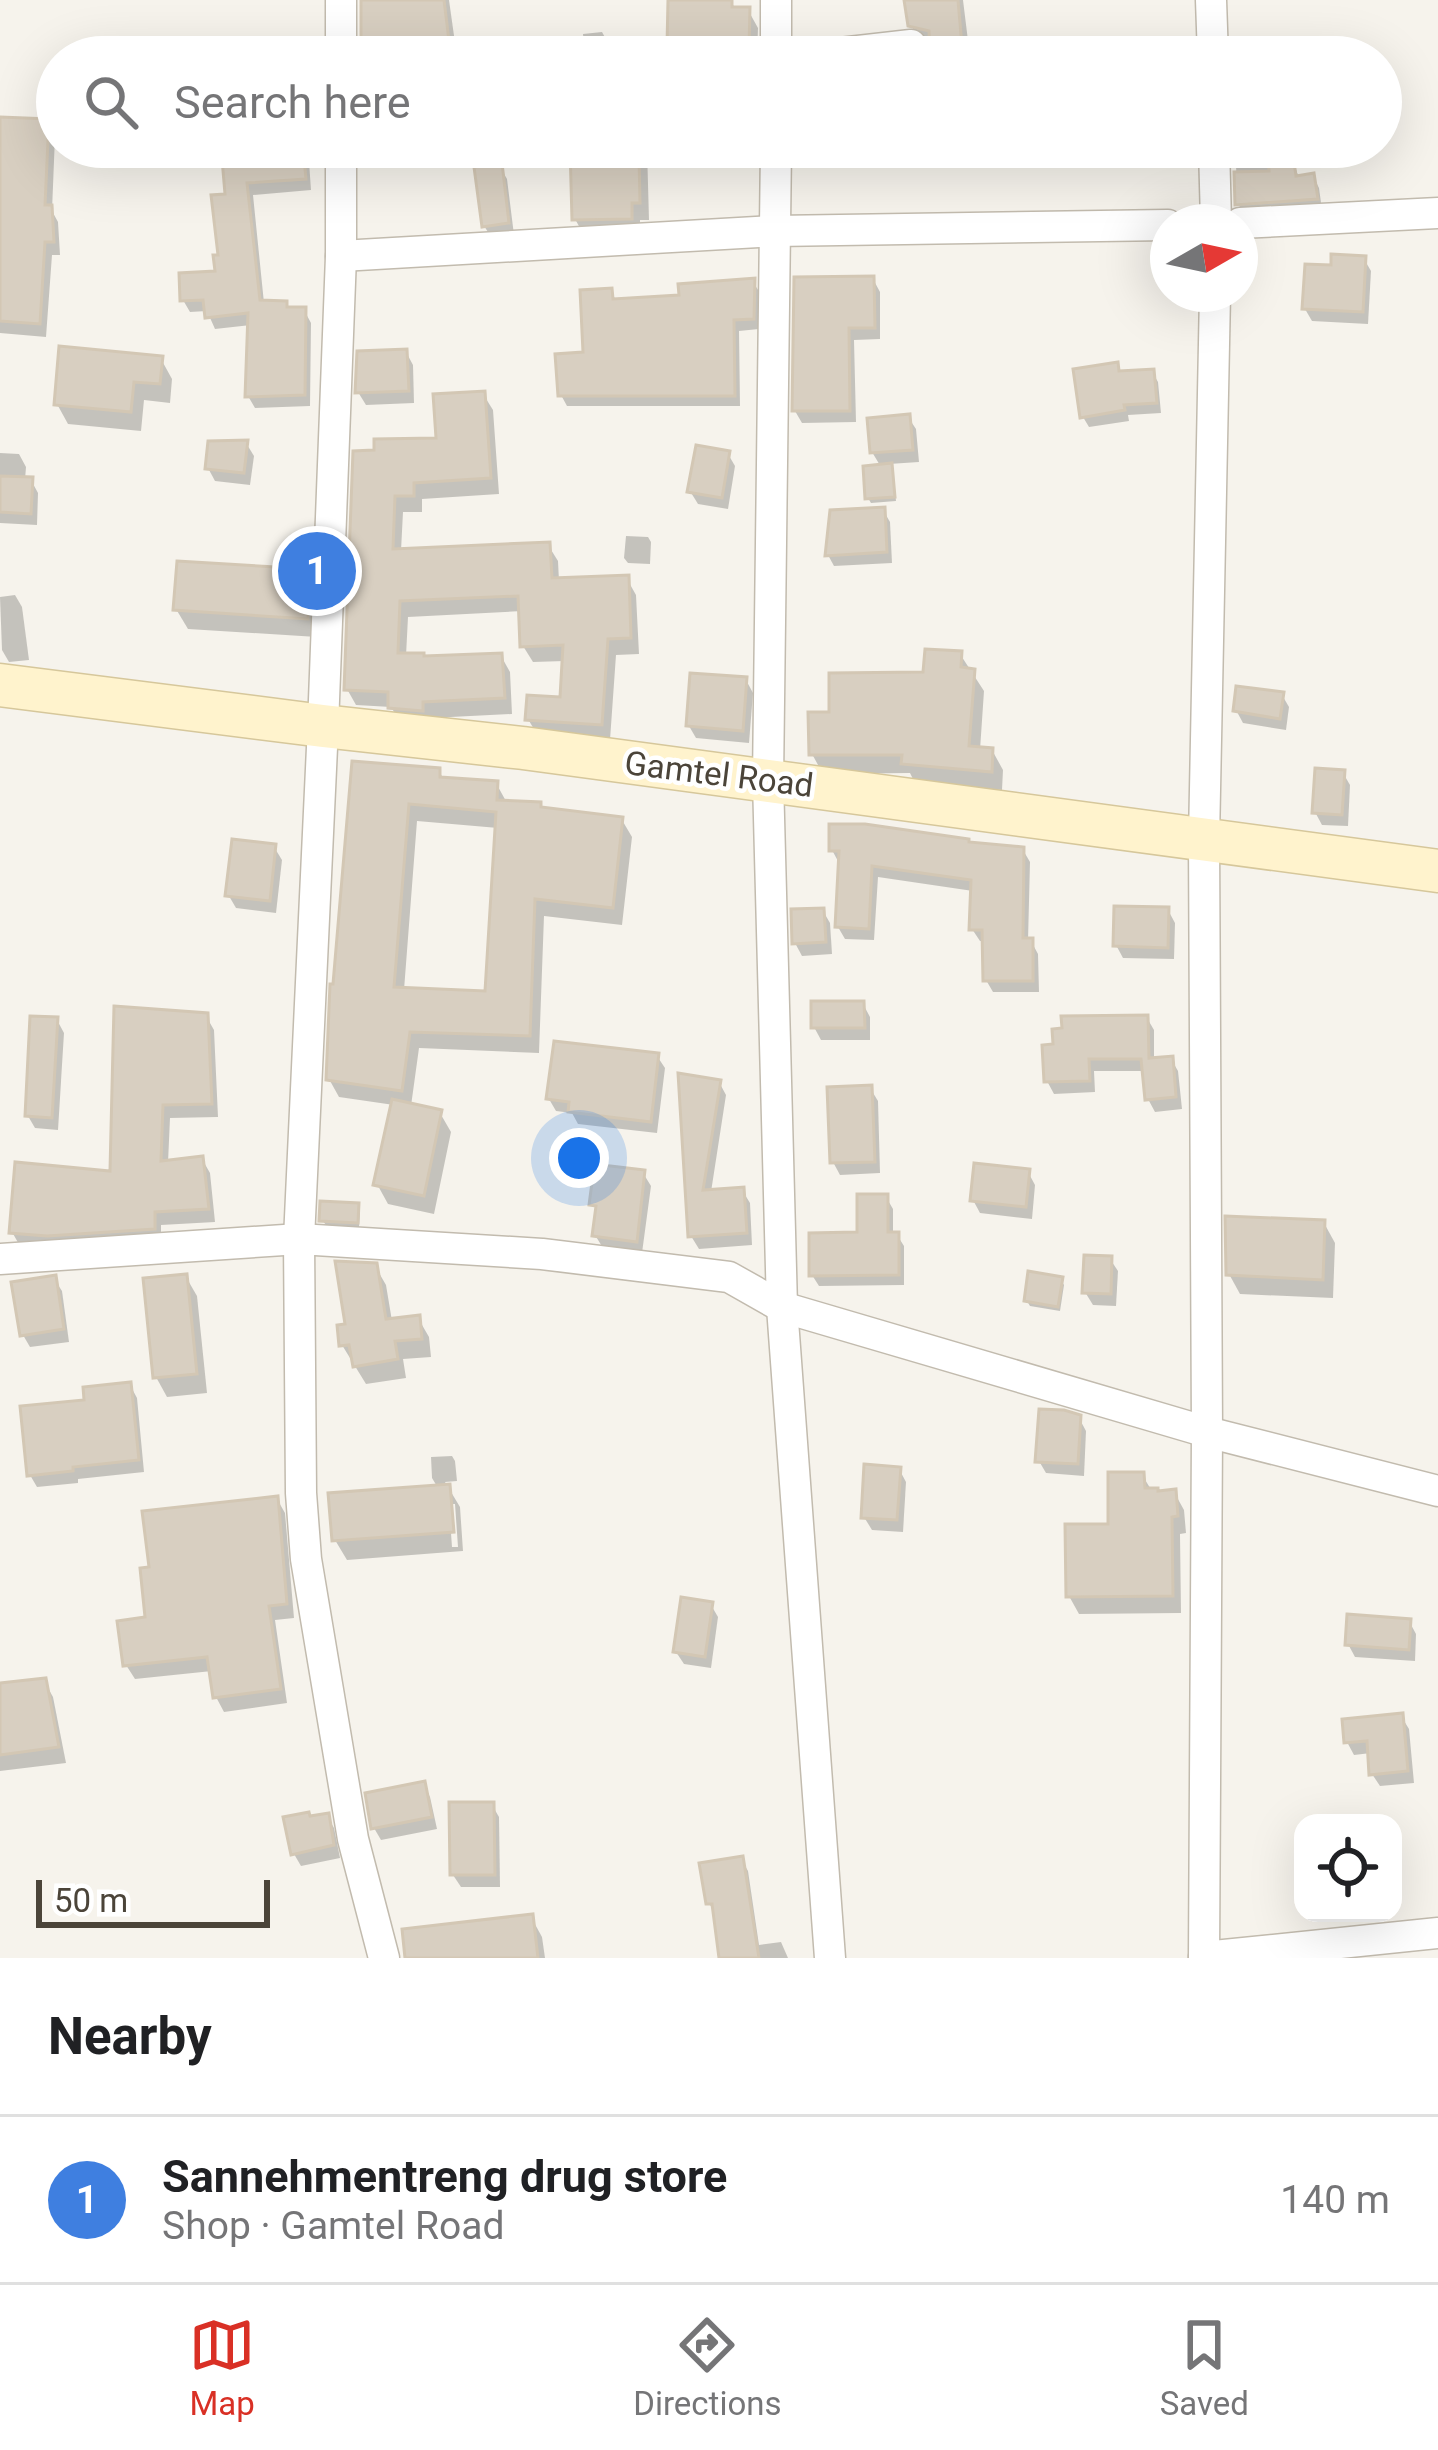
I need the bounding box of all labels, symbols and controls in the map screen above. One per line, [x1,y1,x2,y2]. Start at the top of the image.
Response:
search box [36,36,1402,168]
icon: search [78,69,144,135]
text: Search here [174,76,411,129]
north arrow [1150,204,1258,312]
pin: 1 [278,526,356,616]
street label: Gamtel Road [623,743,815,805]
your location [549,1128,609,1188]
map controls [1294,1814,1402,1922]
button: locate [1294,1814,1402,1922]
scale bar [36,1874,270,1927]
text: 50 m [54,1881,128,1920]
text: Nearby [48,2007,212,2066]
text: Sannehmentreng drug store [162,2150,727,2203]
text: 1 [76,2177,98,2223]
text: 140 m [1280,2177,1390,2223]
text: Shop · Gamtel Road [162,2203,504,2249]
tab: Map [189,2312,255,2423]
tab: Directions [633,2312,782,2423]
tab: Saved [1160,2312,1249,2423]

